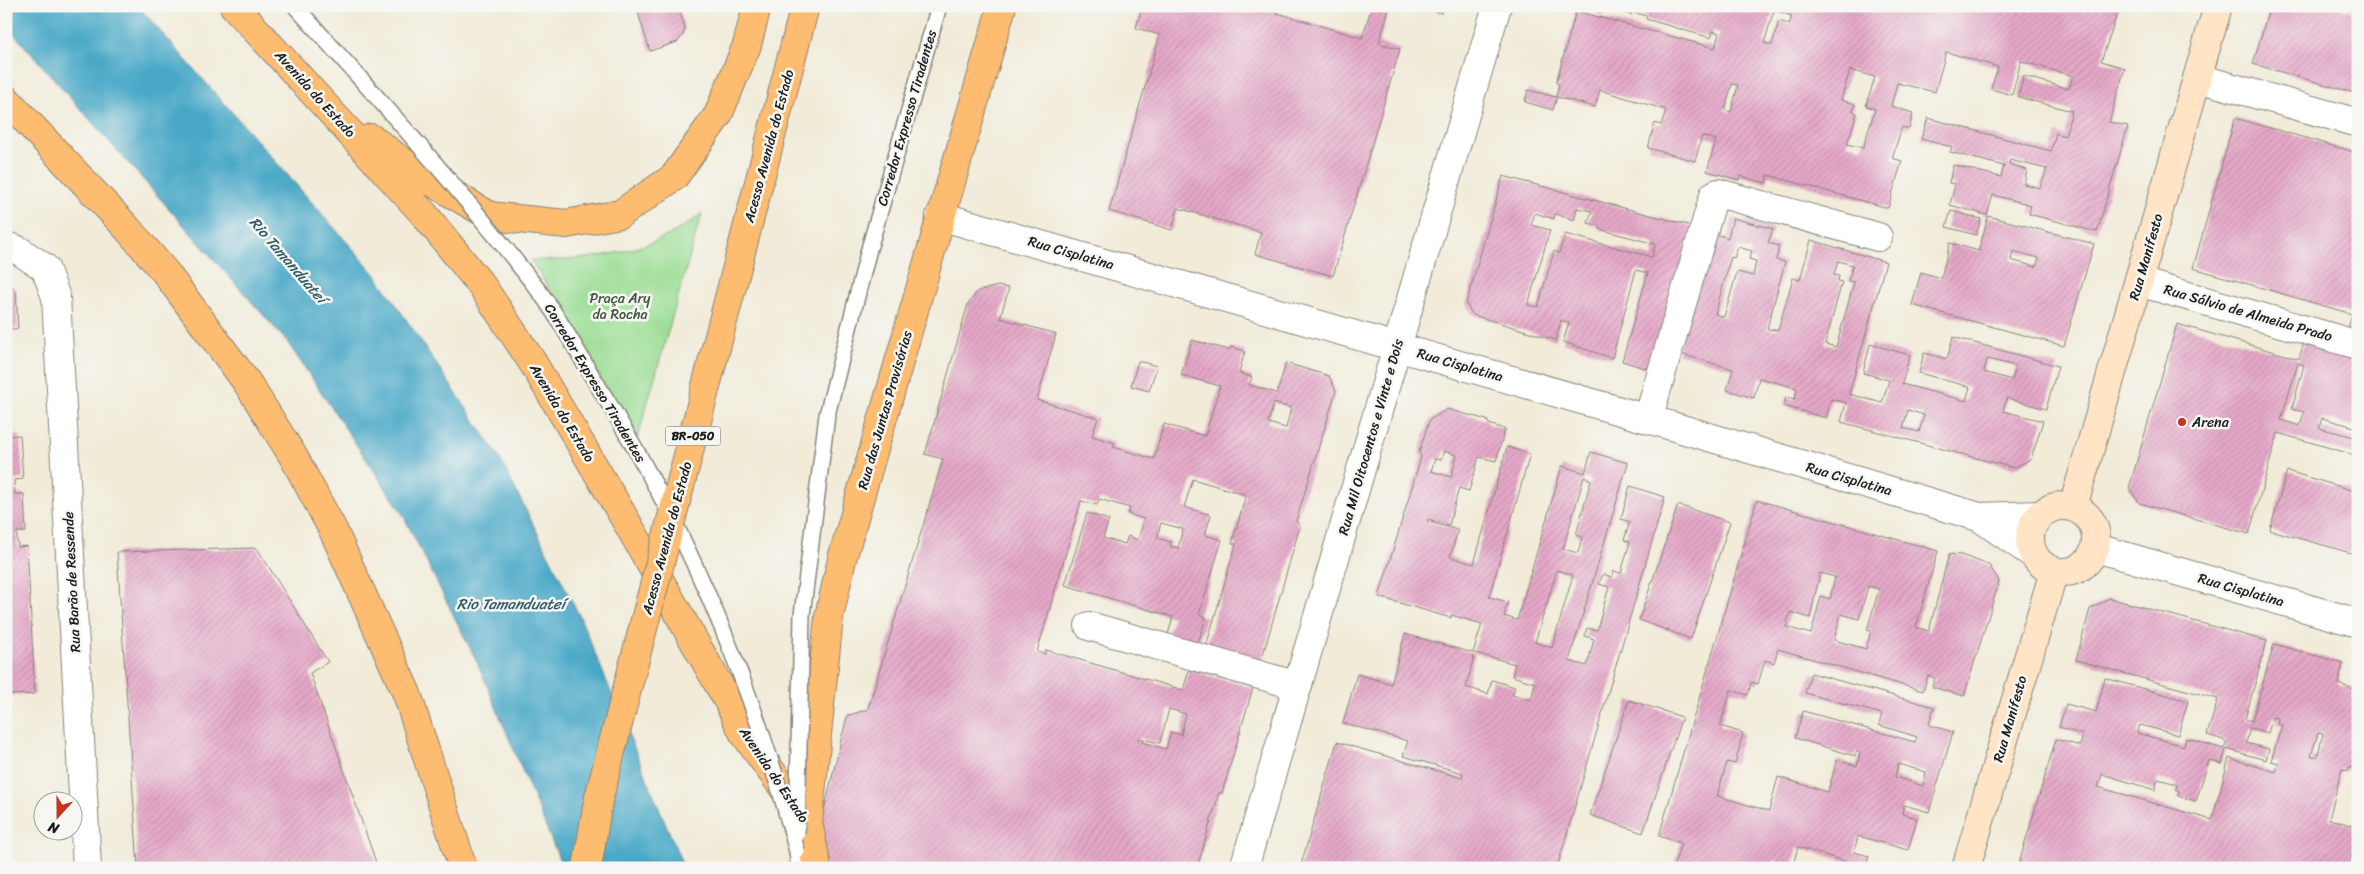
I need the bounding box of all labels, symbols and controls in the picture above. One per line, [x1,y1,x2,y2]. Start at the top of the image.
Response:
street label: Corredor Expresso Tiradentes [870,26,944,209]
street label: Avenida do Estado [268,43,362,144]
street label: Acesso Avenida do Estado [736,67,801,226]
water label: Rio Tamanduateí [243,211,336,313]
street label: Rua Manifesto [2122,211,2170,303]
street label: Rua Cisplatina [1025,229,1117,277]
street label: Rua Sálvio de Almeida Prado [2161,277,2335,349]
park label: Praça Ary da Rocha [589,286,651,327]
street label: Corredor Expresso Tiradentes [537,298,653,468]
street label: Rua das Juntas Provisórias [850,327,920,492]
street label: Rua Mil Oitocentos e Vinte e Dois [1331,335,1411,538]
street label: Rua Cisplatina [1414,341,1506,389]
street label: Avenida do Estado [522,358,602,467]
place label: Arena [2191,410,2230,435]
marker: Arena [2176,416,2188,428]
road number: BR-050 [666,426,720,446]
street label: Rua Cisplatina [1803,455,1895,503]
street label: Acesso Avenida do Estado [634,459,699,618]
street label: Rua Barão de Ressende [56,511,88,653]
street label: Rua Cisplatina [2195,566,2287,614]
water label: Rio Tamanduateí [457,591,570,617]
street label: Rua Manifesto [1986,673,2034,765]
street label: Avenida do Estado [732,721,816,828]
north arrow [32,792,82,842]
text: N [44,814,63,841]

